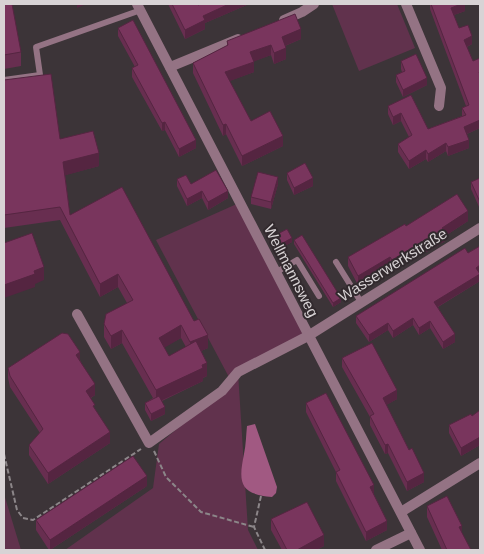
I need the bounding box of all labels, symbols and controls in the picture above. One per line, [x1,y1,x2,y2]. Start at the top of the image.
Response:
street label: Wellmannsweg [261,222,322,320]
street label: Wasserwerkstraße [335,224,450,305]

